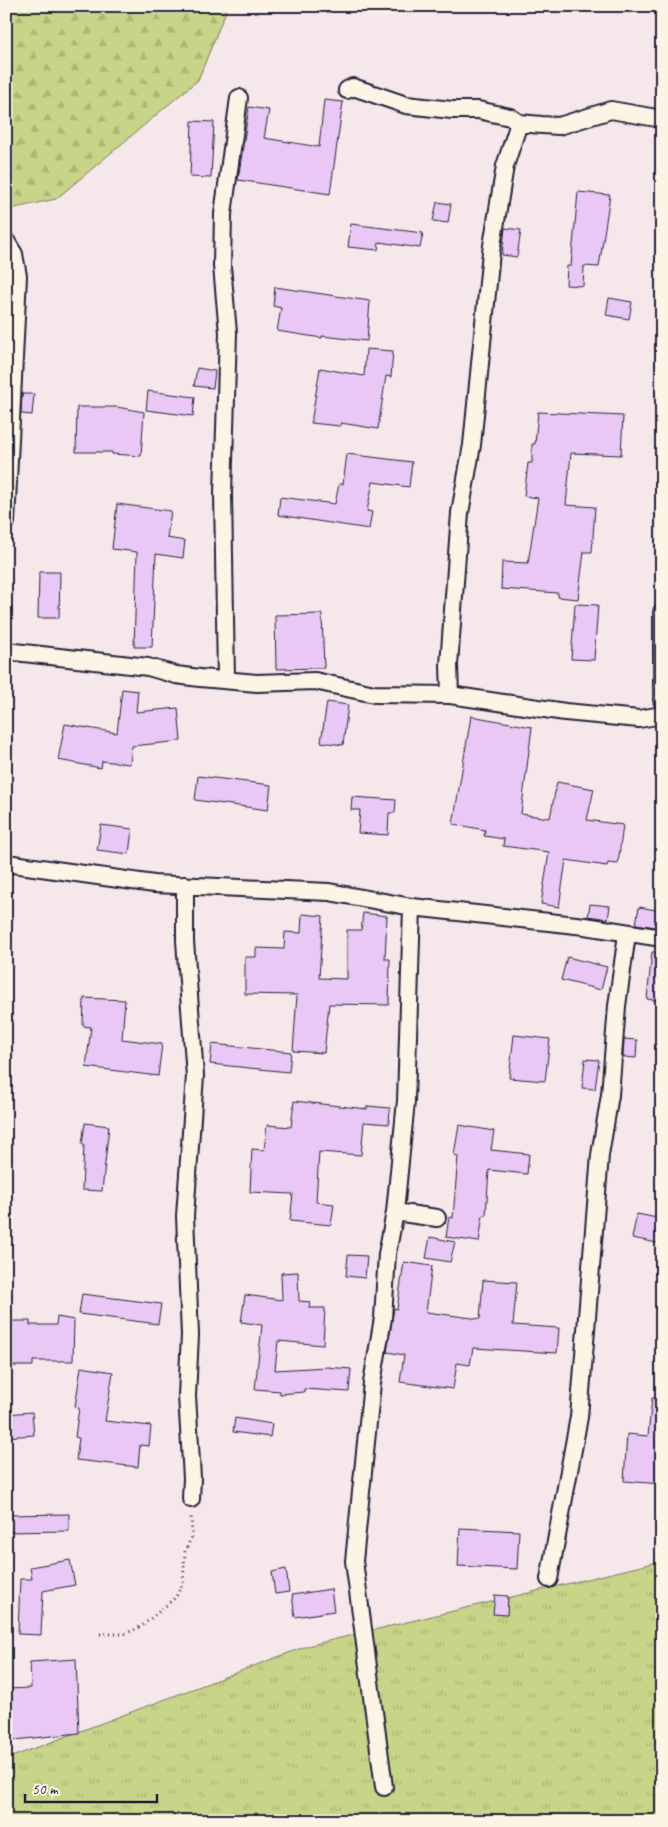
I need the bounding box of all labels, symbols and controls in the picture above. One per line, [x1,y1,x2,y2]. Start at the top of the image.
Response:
scale bar [25,1772,158,1804]
text: 50 m [32,1780,59,1799]

